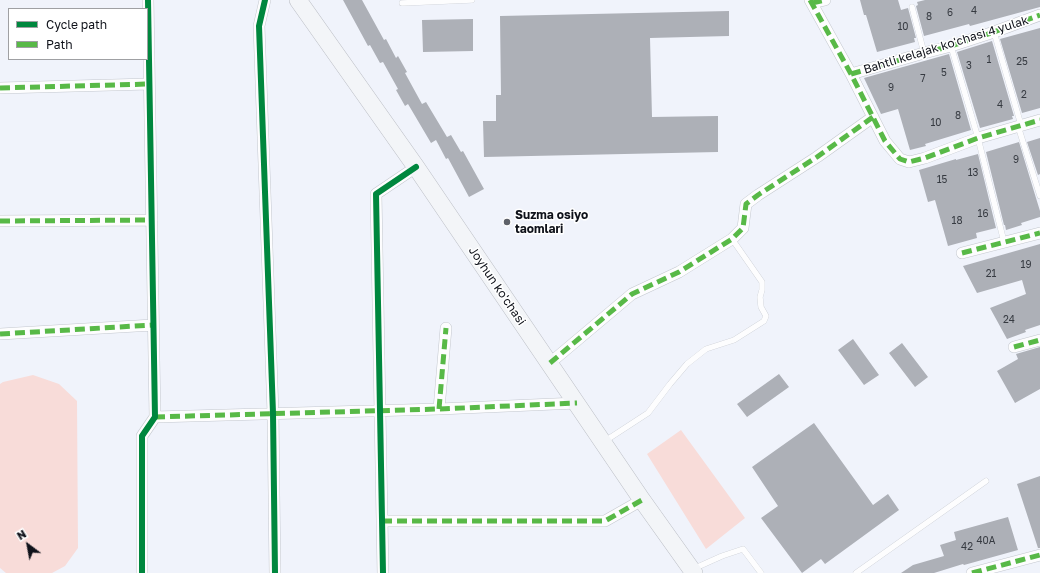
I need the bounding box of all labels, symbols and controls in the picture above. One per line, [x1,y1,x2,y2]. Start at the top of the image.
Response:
house number: 4 [971,5,977,17]
house number: 6 [947,7,953,19]
legend [8,8,148,60]
house number: 8 [926,11,932,23]
street label: Bahtli kelajak ko'chasi 4 yulak [862,13,1030,77]
text: Cycle path [46,17,107,32]
house number: 10 [897,21,909,33]
text: Path [46,37,73,52]
house number: 1 [987,54,991,66]
house number: 25 [1016,56,1028,68]
house number: 3 [966,60,972,72]
house number: 5 [941,67,947,79]
house number: 7 [920,73,926,85]
house number: 9 [888,82,894,94]
house number: 2 [1021,89,1027,101]
house number: 4 [997,99,1003,111]
house number: 8 [955,110,961,122]
house number: 10 [930,117,942,129]
house number: 9 [1013,154,1019,166]
house number: 13 [968,167,978,179]
house number: 15 [937,174,947,186]
place label: Suzma osiyo taomlari [515,208,588,236]
house number: 16 [978,208,988,220]
house number: 18 [952,215,962,227]
marker: Suzma osiyo taomlari [502,217,512,227]
street label: Joyhun ko'chasi [465,244,529,328]
house number: 19 [1021,259,1031,271]
house number: 21 [986,268,996,280]
house number: 24 [1003,314,1015,326]
north arrow [8,525,48,565]
text: N [14,527,28,542]
house number: 40А [977,535,995,547]
house number: 42 [961,541,973,553]

